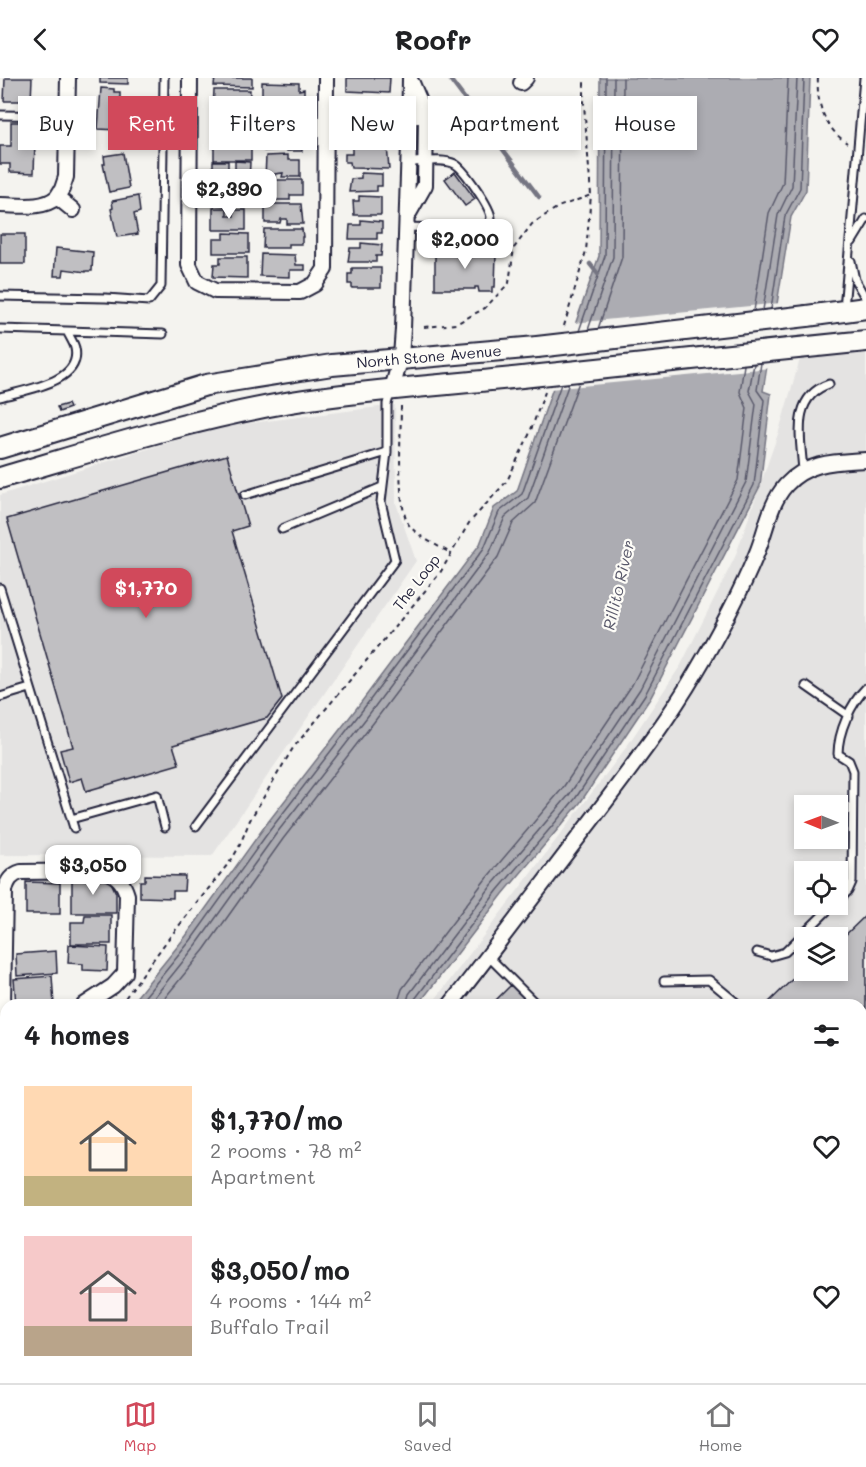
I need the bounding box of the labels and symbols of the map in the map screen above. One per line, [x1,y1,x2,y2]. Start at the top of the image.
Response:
pin: $2,390 [180,169,278,220]
pin: $2,000 [416,219,514,270]
street label: North Stone Avenue [356,340,502,372]
water label: Rillito River [598,538,638,632]
street label: The Loop [388,550,444,614]
pin: $1,770 [97,568,195,619]
north arrow [794,795,848,849]
pin: $3,050 [44,845,142,896]

